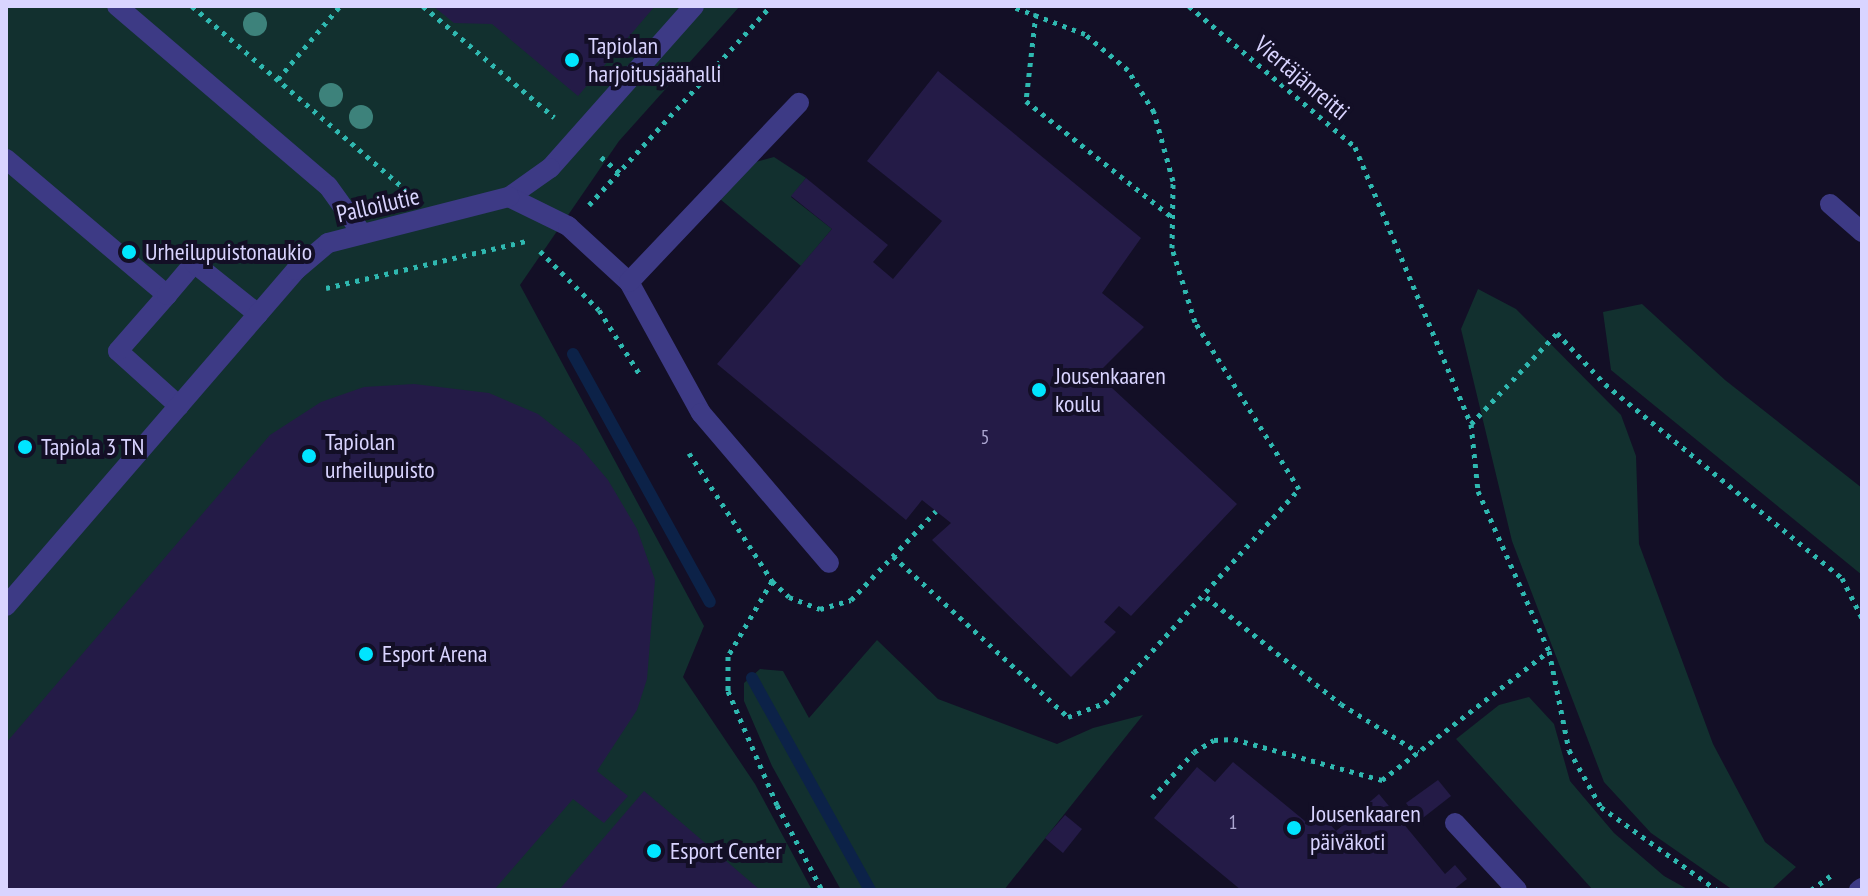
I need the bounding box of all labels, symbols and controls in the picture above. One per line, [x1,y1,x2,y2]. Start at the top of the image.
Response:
street label: Viertäjänreitti [1249,30,1355,126]
place label: Tapiolan harjoitusjäähalli [588,32,722,88]
marker: Tapiolan harjoitusjäähalli [563,51,581,69]
street label: Palloilutie [334,181,422,229]
place label: Urheilupuistonaukio [145,238,312,266]
marker: Urheilupuistonaukio [120,243,138,261]
place label: Jousenkaaren koulu [1055,362,1166,418]
marker: Jousenkaaren koulu [1030,381,1048,399]
house number: 5 [981,425,989,449]
place label: Tapiolan urheilupuisto [325,428,435,484]
place label: Tapiola 3 TN [41,433,145,461]
marker: Tapiola 3 TN [16,438,34,456]
marker: Tapiolan urheilupuisto [300,447,318,465]
place label: Esport Arena [382,640,488,668]
marker: Esport Arena [357,645,375,663]
place label: Jousenkaaren päiväkoti [1310,800,1421,856]
house number: 1 [1229,810,1237,834]
marker: Jousenkaaren päiväkoti [1285,819,1303,837]
place label: Esport Center [670,837,782,865]
marker: Esport Center [645,842,663,860]

